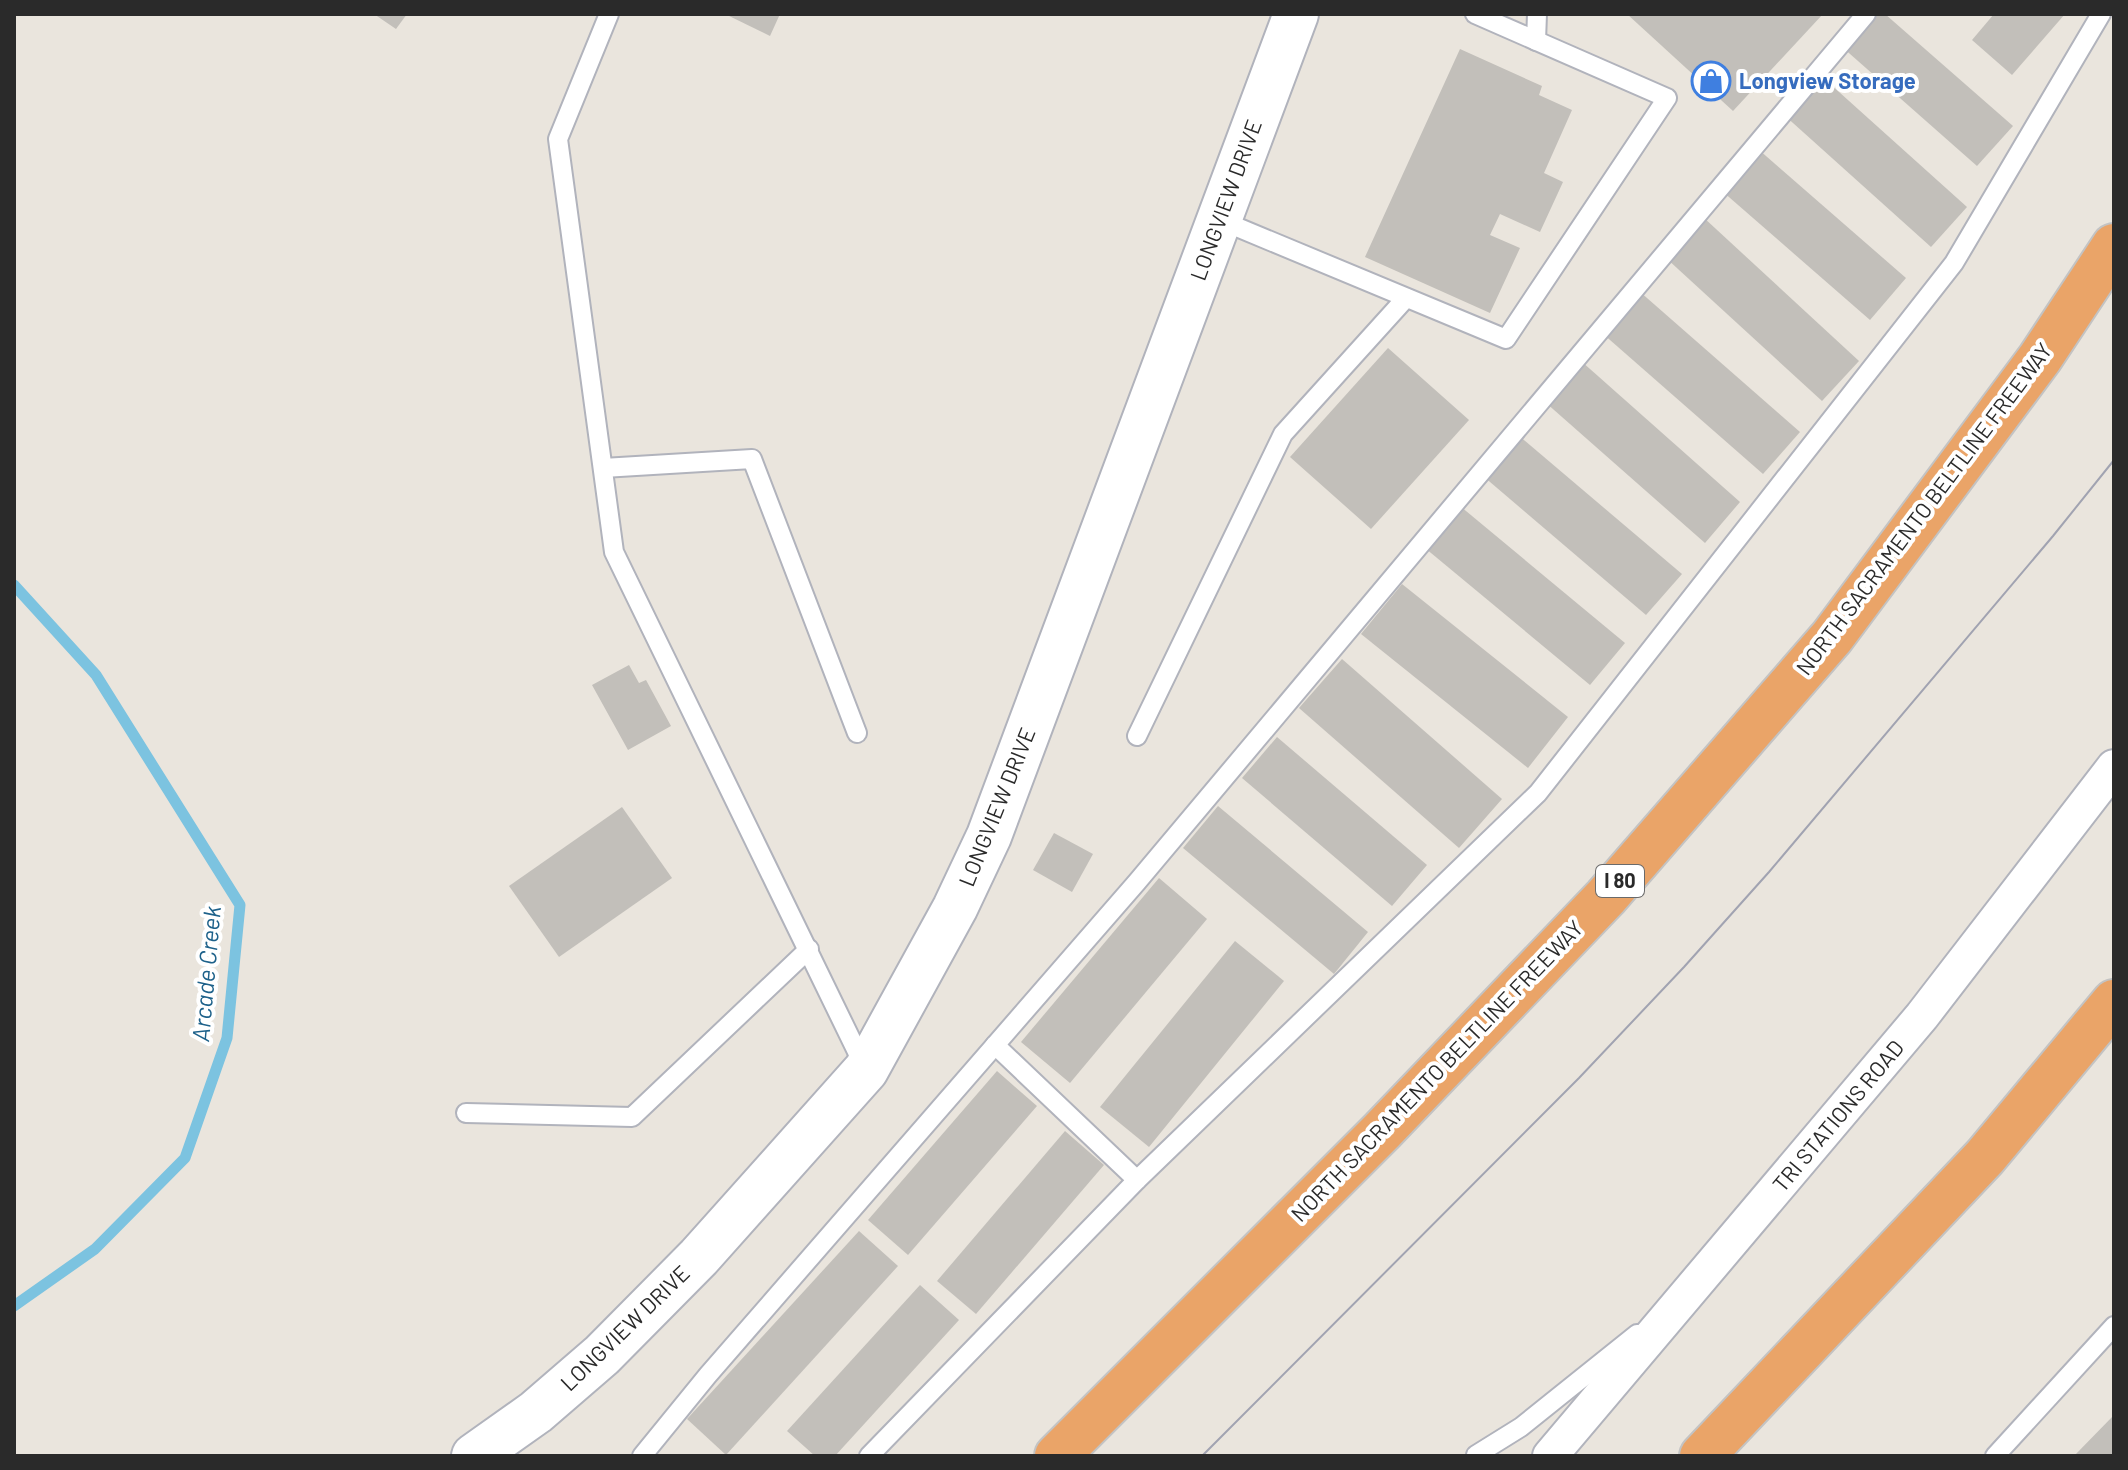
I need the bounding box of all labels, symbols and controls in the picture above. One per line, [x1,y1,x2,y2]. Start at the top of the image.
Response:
shop icon: Longview Storage [1690,60,1732,102]
place label: Longview Storage [1739,67,1916,93]
street label: LONGVIEW DRIVE [1184,116,1266,284]
street label: NORTH SACRAMENTO BELTLINE FREEWAY [1790,337,2057,679]
street label: LONGVIEW DRIVE [952,723,1040,890]
road number: I 80 [1596,865,1644,897]
water label: Arcade Creek [185,905,226,1043]
street label: NORTH SACRAMENTO BELTLINE FREEWAY [1285,914,1588,1226]
street label: TRI STATIONS ROAD [1766,1034,1908,1196]
street label: LONGVIEW DRIVE [554,1259,694,1395]

